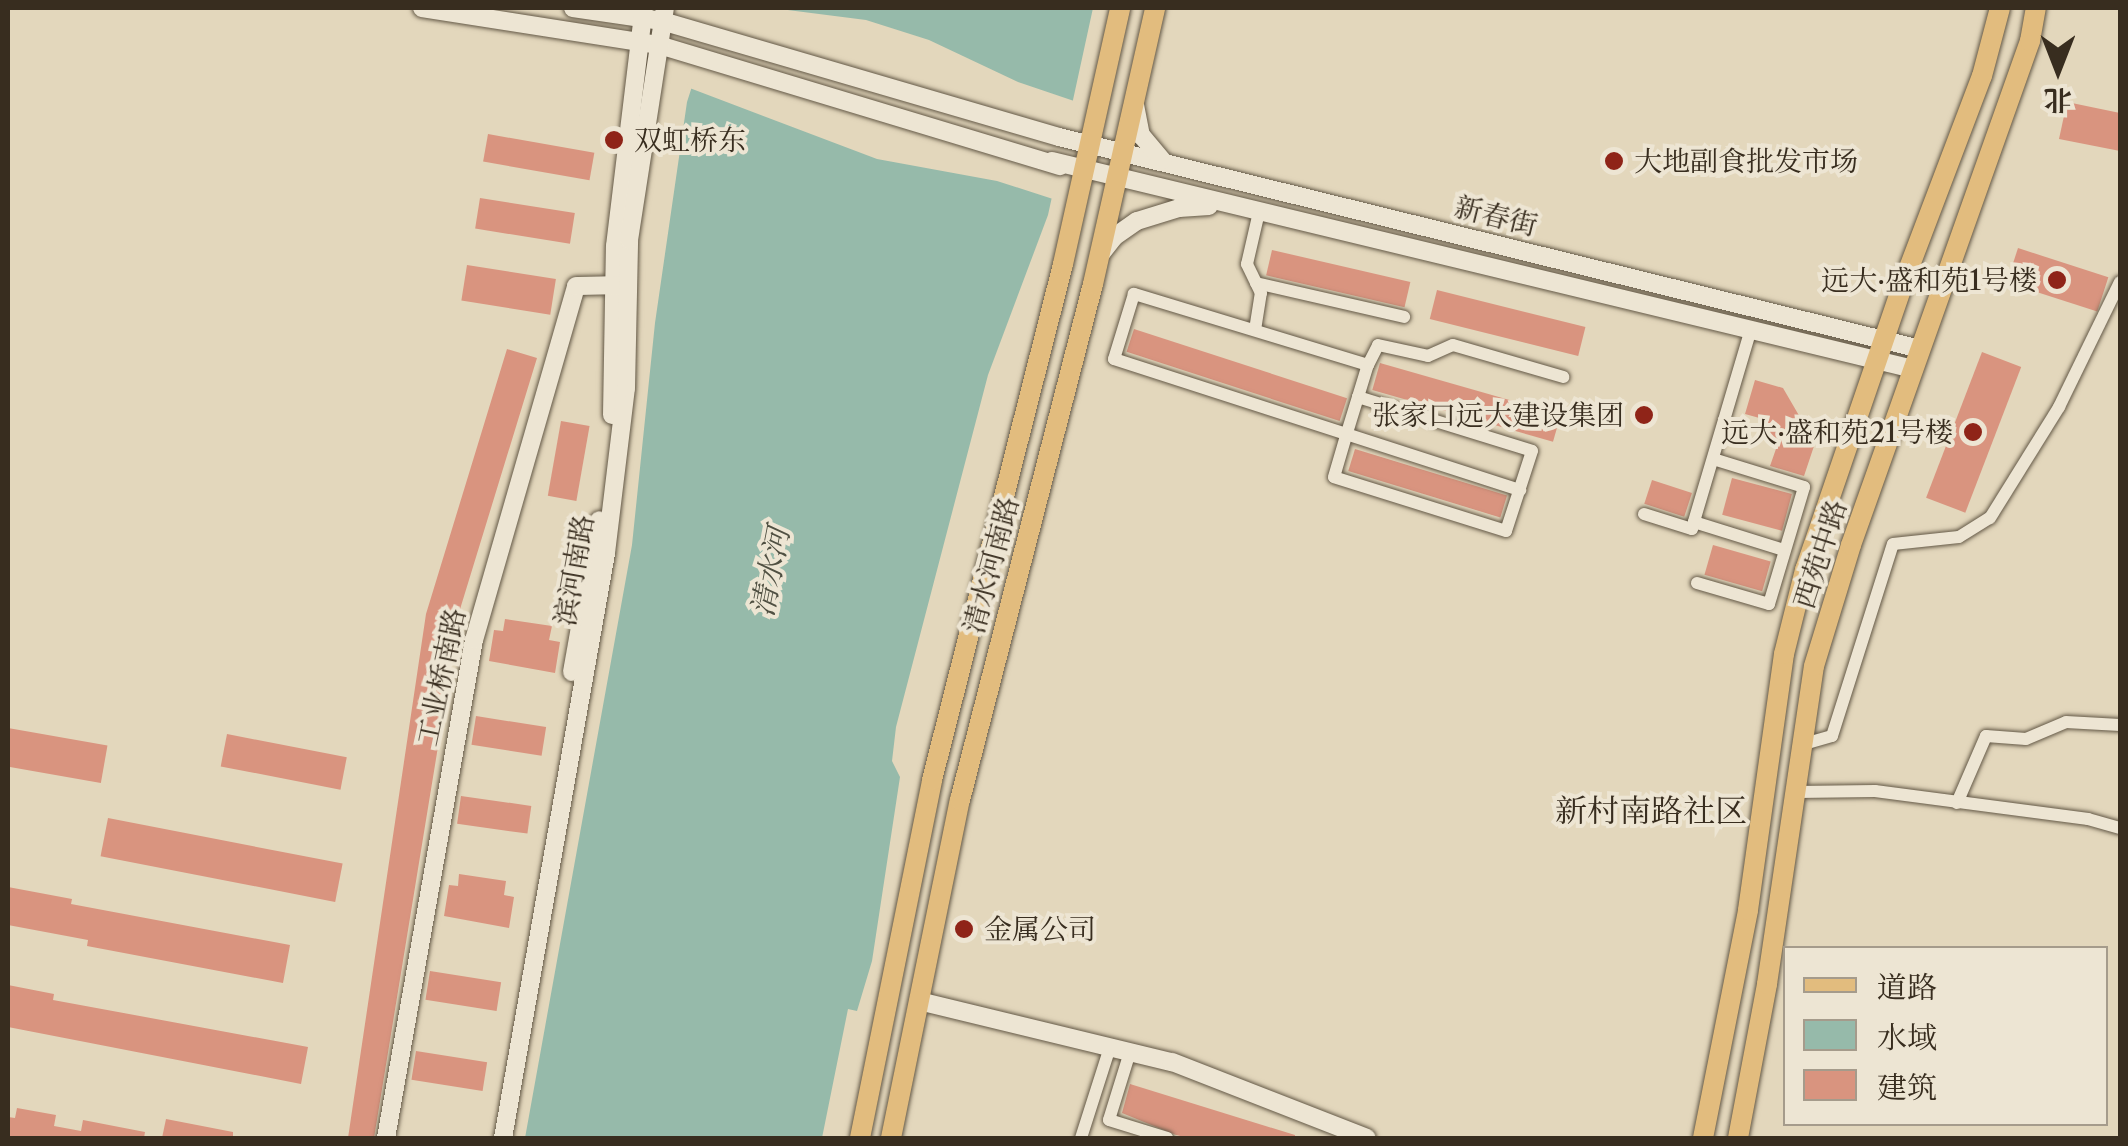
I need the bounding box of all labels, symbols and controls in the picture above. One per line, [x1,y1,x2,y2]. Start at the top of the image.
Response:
north arrow [2008,20,2108,120]
text: 北 [2044,83,2072,117]
place label: 双虹桥东 [634,123,746,157]
marker: 双虹桥东 [603,129,625,151]
place label: 大地副食批发市场 [1634,144,1858,178]
marker: 大地副食批发市场 [1603,150,1625,172]
street label: 新春街 [1451,190,1541,242]
place label: 远大·盛和苑1号楼 [1821,263,2037,297]
marker: 远大·盛和苑1号楼 [2046,269,2068,291]
place label: 张家口远大建设集团 [1372,398,1624,432]
marker: 张家口远大建设集团 [1633,404,1655,426]
place label: 远大·盛和苑21号楼 [1721,415,1953,449]
marker: 远大·盛和苑21号楼 [1962,421,1984,443]
street label: 清水河南路 [957,493,1025,637]
street label: 西苑中路 [1787,496,1853,612]
street label: 滨河南路 [548,512,600,628]
water label: 清水河 [745,524,797,620]
street label: 工业桥南路 [410,605,472,749]
district label: 新村南路社区 [1555,792,1747,830]
place label: 金属公司 [984,912,1096,946]
marker: 金属公司 [953,918,975,940]
legend [1783,946,2108,1126]
text: 道路 [1877,969,1937,1006]
text: 水域 [1877,1019,1937,1056]
text: 建筑 [1877,1069,1937,1106]

